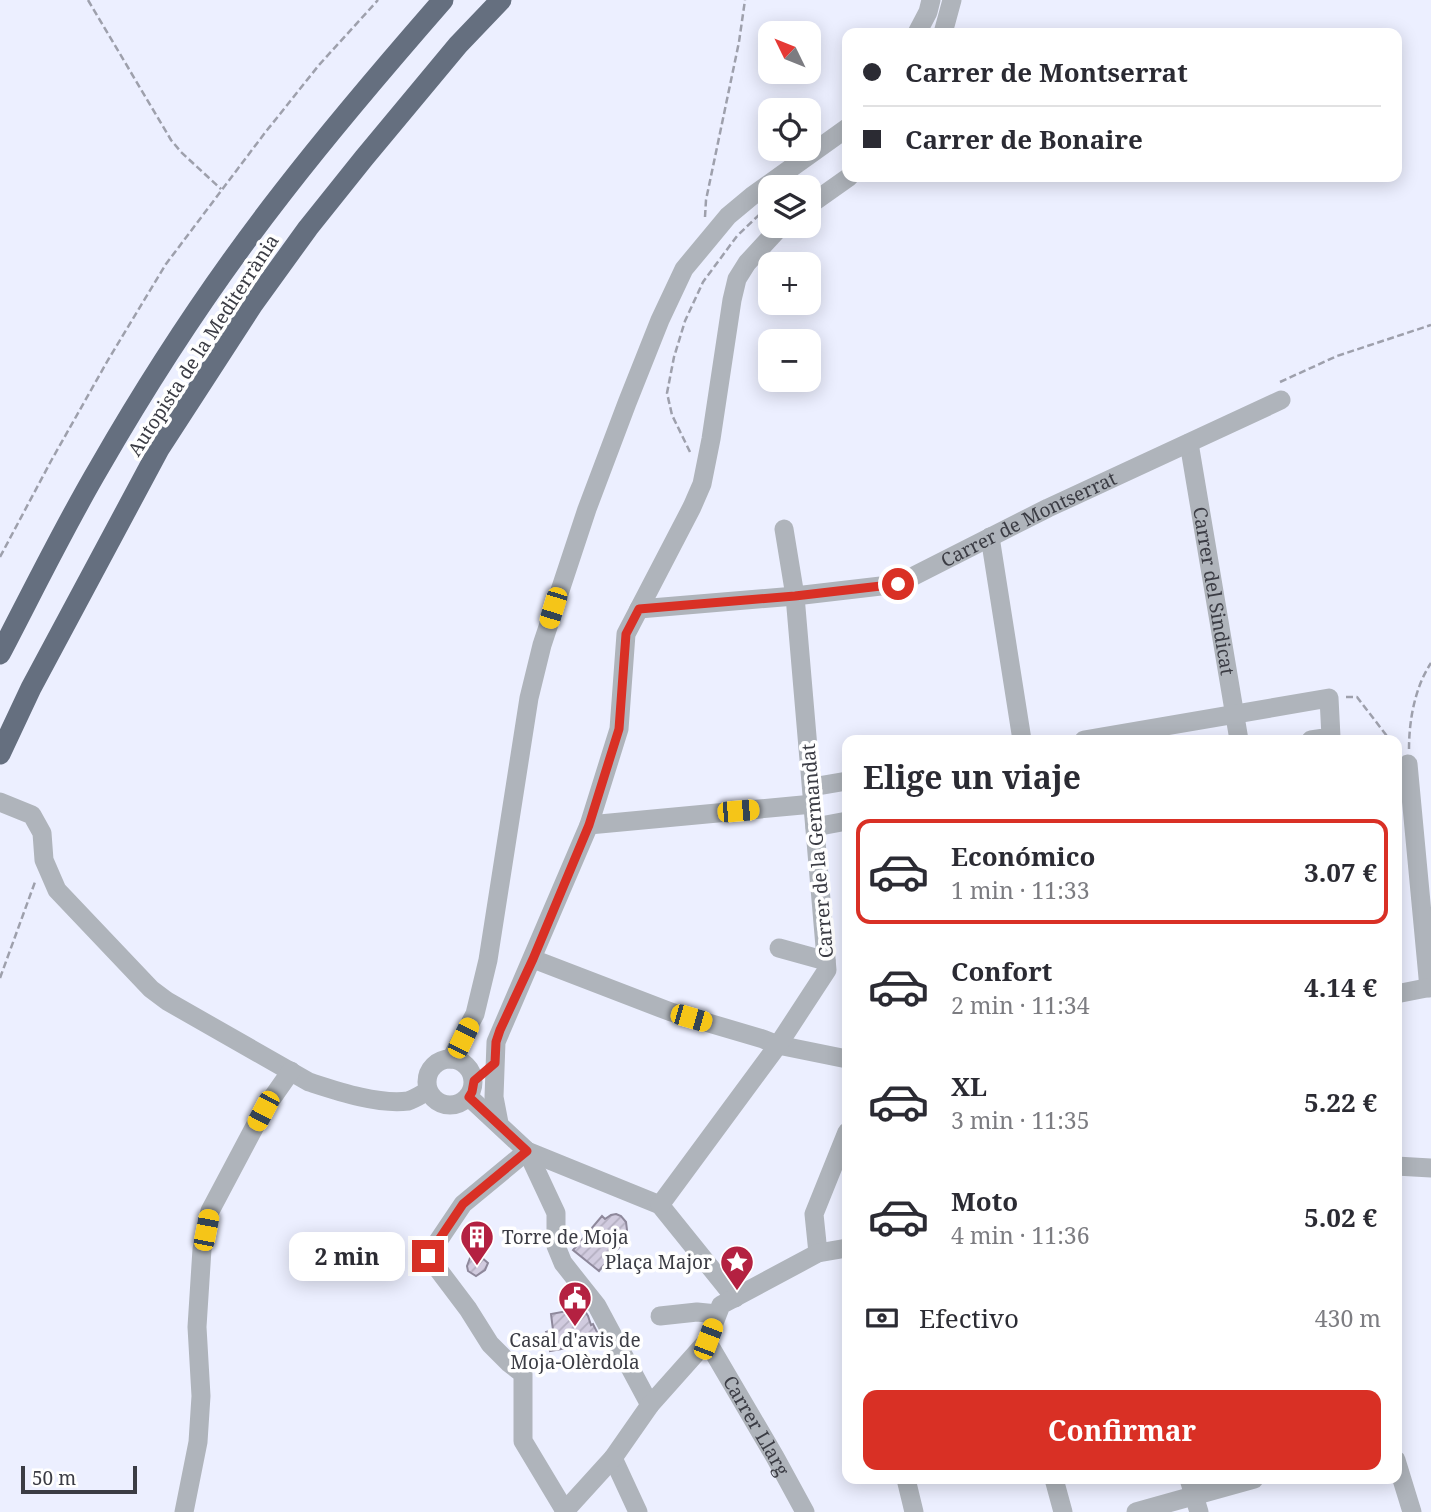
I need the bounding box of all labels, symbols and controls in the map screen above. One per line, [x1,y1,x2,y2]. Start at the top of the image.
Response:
north arrow [758,21,821,84]
map controls [758,21,821,392]
text: Carrer de Montserrat [905,54,1188,90]
button: locate [758,98,821,161]
text: Carrer de Bonaire [905,121,1143,157]
button: layers [758,175,821,238]
street label: Autopista de la Mediterrània [121,229,285,461]
button: + [758,252,821,315]
button: − [758,329,821,392]
street label: Carrer de Montserrat [936,465,1121,573]
street label: Carrer del Sindicat [1187,505,1241,677]
route start [882,568,914,600]
car [537,585,570,631]
street label: Carrer de la Germandat [795,742,839,959]
text: Elige un viaje [863,755,1081,798]
car [717,799,760,823]
text: Económico [951,838,1095,874]
icon: car [867,840,930,903]
text: 3.07 € [1304,854,1377,890]
text: 1 min · 11:33 [951,874,1089,906]
text: Confort [951,953,1052,989]
icon: car [867,955,930,1018]
text: 4.14 € [1304,969,1377,1005]
text: 2 min · 11:34 [951,989,1089,1021]
car [668,1002,715,1034]
car [445,1015,482,1061]
text: XL [951,1068,987,1104]
icon: car [867,1070,930,1133]
text: 5.22 € [1304,1084,1377,1120]
car [244,1088,283,1134]
text: 3 min · 11:35 [951,1104,1089,1136]
text: Moto [951,1183,1018,1219]
icon: car [867,1185,930,1248]
text: 5.02 € [1304,1199,1377,1235]
car [192,1207,221,1253]
building icon: Torre de Moja [458,1218,496,1267]
text: 4 min · 11:36 [951,1219,1089,1251]
place label: Torre de Moja [502,1224,629,1250]
callout: 2 min [288,1232,404,1280]
text: 2 min [314,1240,380,1272]
route end [412,1240,444,1272]
place icon: Plaça Major [718,1243,756,1292]
place label: Plaça Major [605,1249,712,1275]
public building icon: Casal d'avis de Moja-Olèrdola [556,1279,594,1328]
icon: cash [863,1299,901,1337]
text: Efectivo [919,1300,1019,1336]
text: 430 m [1315,1302,1381,1334]
car [691,1316,726,1362]
place label: Casal d'avis de Moja-Olèrdola [509,1327,641,1375]
street label: Carrer Llarg [717,1371,796,1480]
button: Confirmar [863,1390,1381,1470]
scale bar [21,1463,136,1495]
text: 50 m [32,1465,76,1491]

